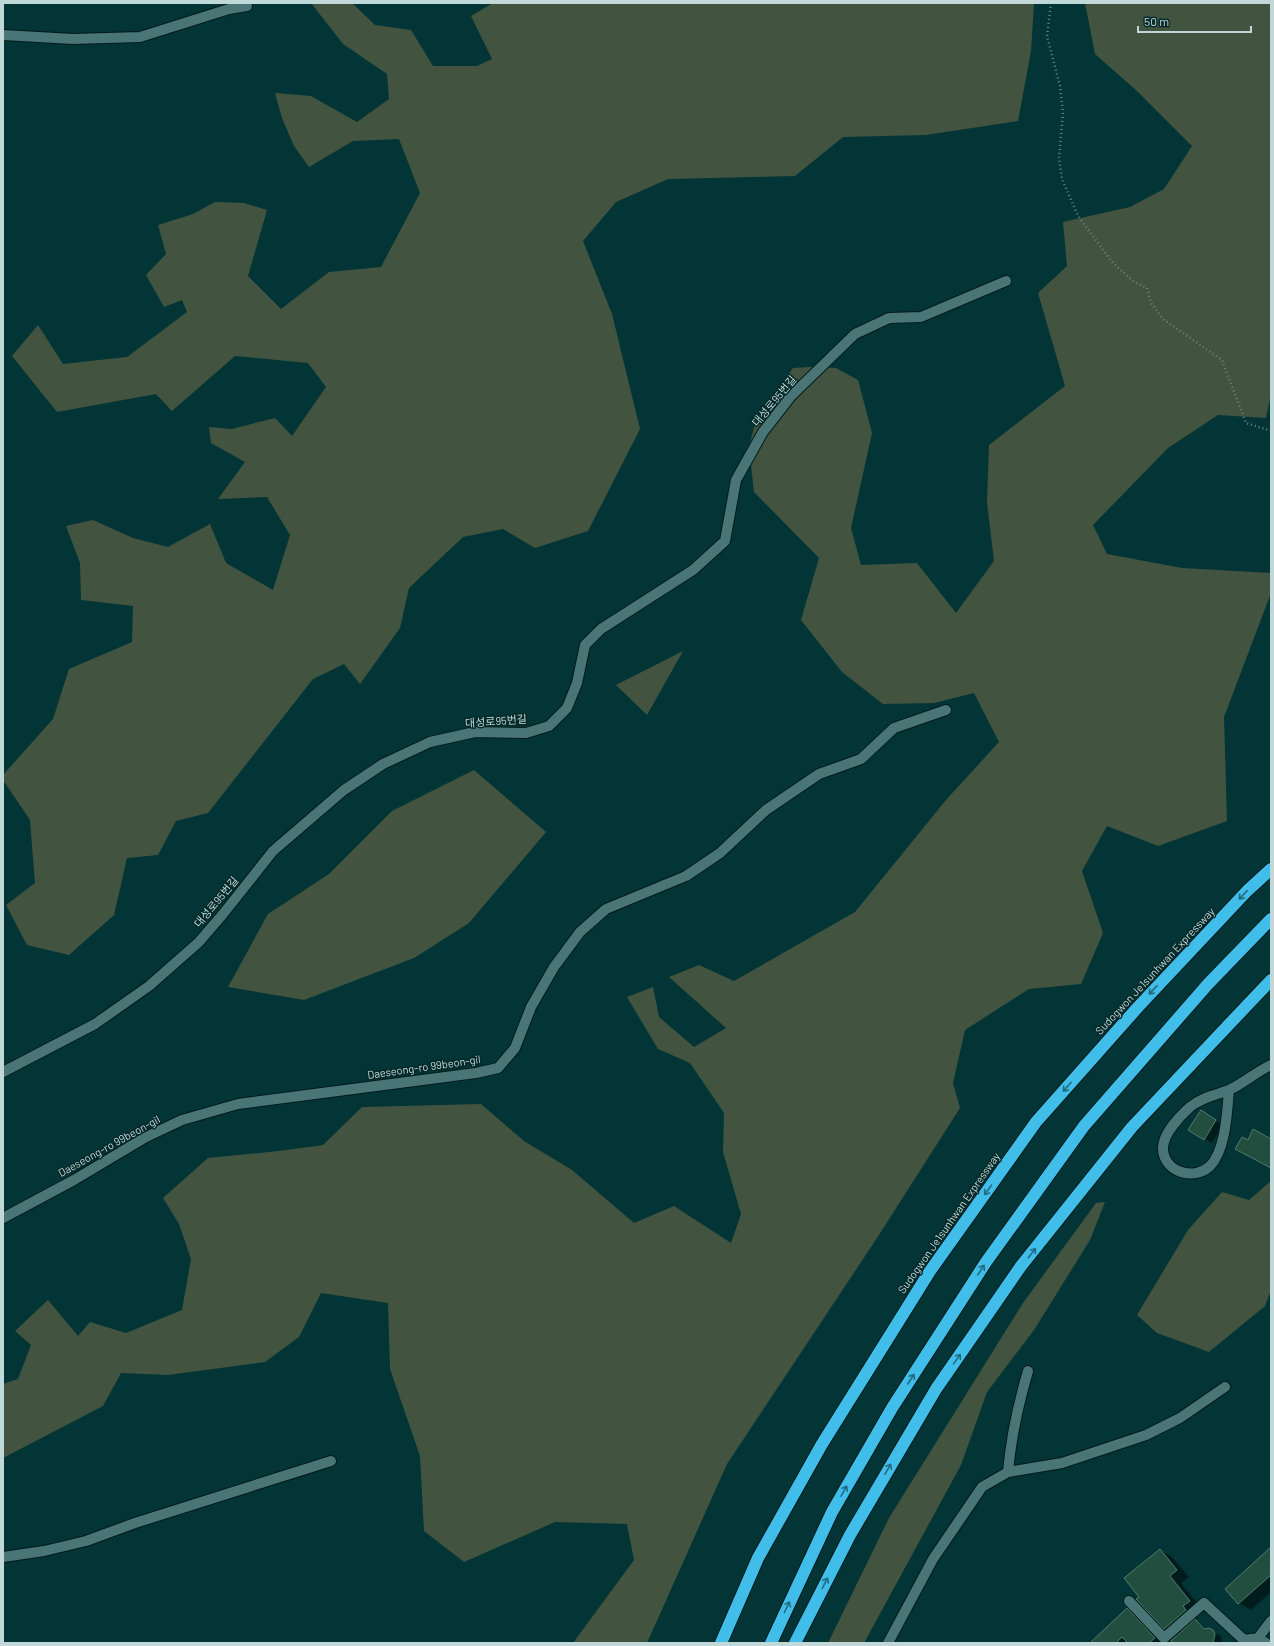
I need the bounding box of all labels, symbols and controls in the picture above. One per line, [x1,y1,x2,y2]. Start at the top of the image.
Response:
scale bar [1138,8,1251,34]
text: 50 m [1144,14,1169,28]
street label: 대성로95번길 [749,373,799,429]
street label: 대성로95번길 [465,712,527,729]
street label: 대성로95번길 [191,874,241,930]
one-way arrow [1238,890,1247,900]
street label: Sudogwon Je1sunhwan Expressway [1092,904,1217,1037]
one-way arrow [1149,985,1158,995]
street label: Daeseong-ro 99beon-gil [366,1052,481,1081]
one-way arrow [1062,1082,1072,1092]
street label: Daeseong-ro 99beon-gil [56,1112,162,1179]
street label: Sudogwon Je1sunhwan Expressway [895,1150,1002,1296]
one-way arrow [984,1184,992,1195]
one-way arrow [1027,1248,1036,1258]
one-way arrow [977,1265,985,1276]
one-way arrow [953,1354,961,1365]
one-way arrow [907,1373,915,1385]
one-way arrow [885,1464,893,1476]
one-way arrow [841,1485,849,1497]
one-way arrow [822,1577,830,1589]
one-way arrow [784,1602,791,1614]

